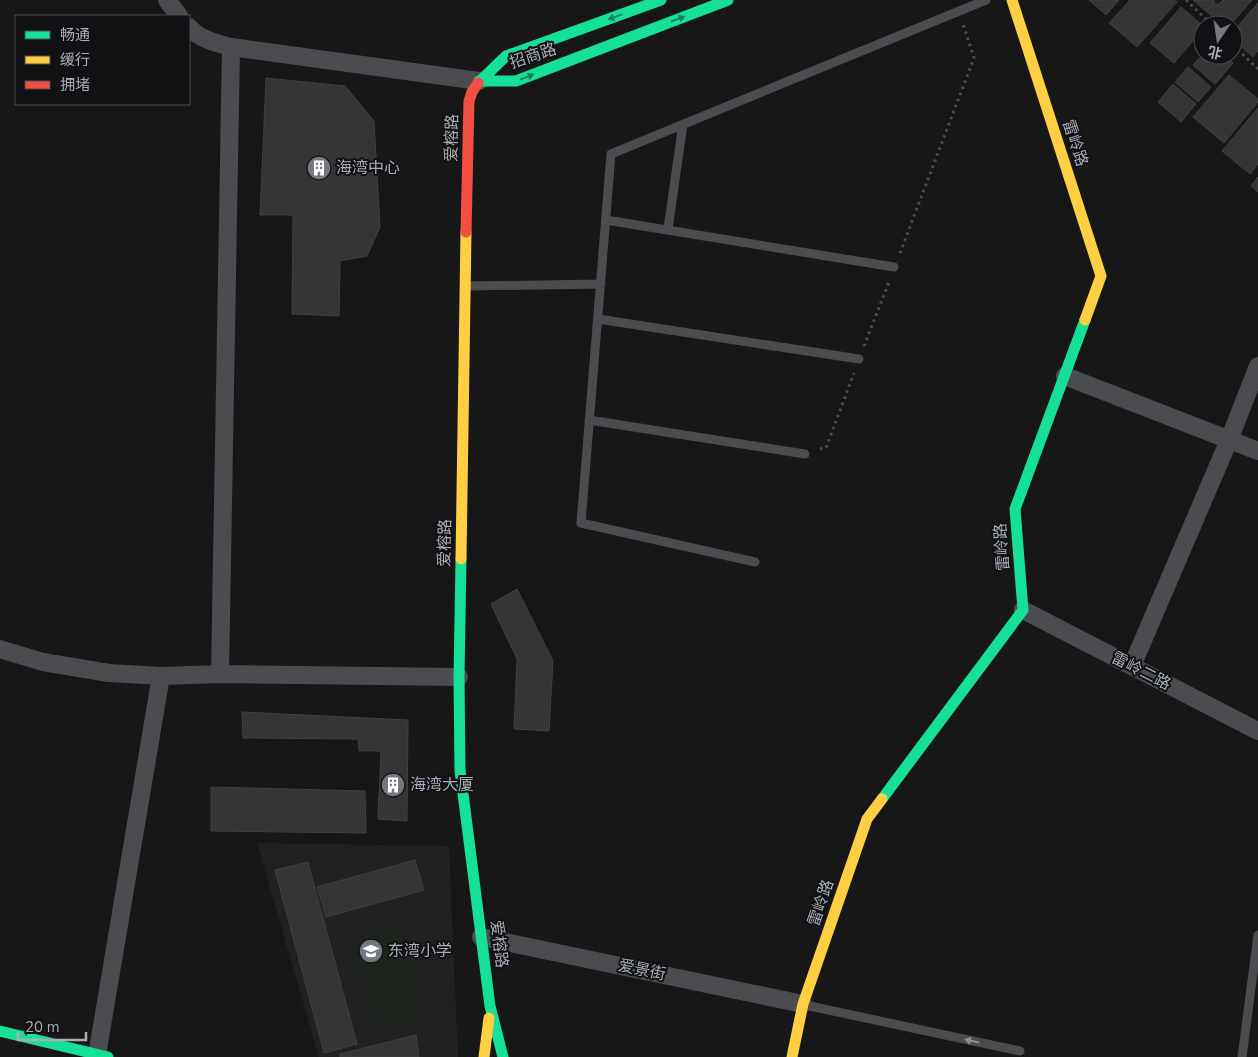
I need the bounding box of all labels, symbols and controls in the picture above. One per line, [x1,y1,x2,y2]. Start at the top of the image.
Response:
one-way arrow [607,13,622,21]
legend [15,15,190,105]
one-way arrow [671,15,686,22]
north arrow [1193,15,1243,65]
text: 畅通 [60,25,90,45]
street label: 招商路 [507,38,559,74]
text: 北 [1206,41,1224,63]
text: 缓行 [60,50,90,70]
one-way arrow [520,73,535,81]
text: 拥堵 [60,75,90,95]
street label: 爱榕路 [441,114,463,162]
street label: 雷岭路 [1057,117,1093,169]
building icon: 海湾中心 [306,155,332,181]
place label: 海湾中心 [336,157,400,179]
street label: 爱榕路 [434,519,456,567]
street label: 雷岭路 [989,522,1015,572]
street label: 雷岭二路 [1107,647,1175,695]
building icon: 海湾大厦 [380,772,406,798]
place label: 海湾大厦 [410,774,474,796]
street label: 雷岭路 [803,877,839,929]
street label: 爱榕路 [485,919,513,969]
school or university icon: 东湾小学 [358,938,384,964]
place label: 东湾小学 [388,940,452,962]
street label: 爱景街 [616,954,668,986]
scale bar [18,1010,85,1042]
text: 20 m [25,1017,60,1037]
one-way arrow [965,1037,980,1045]

